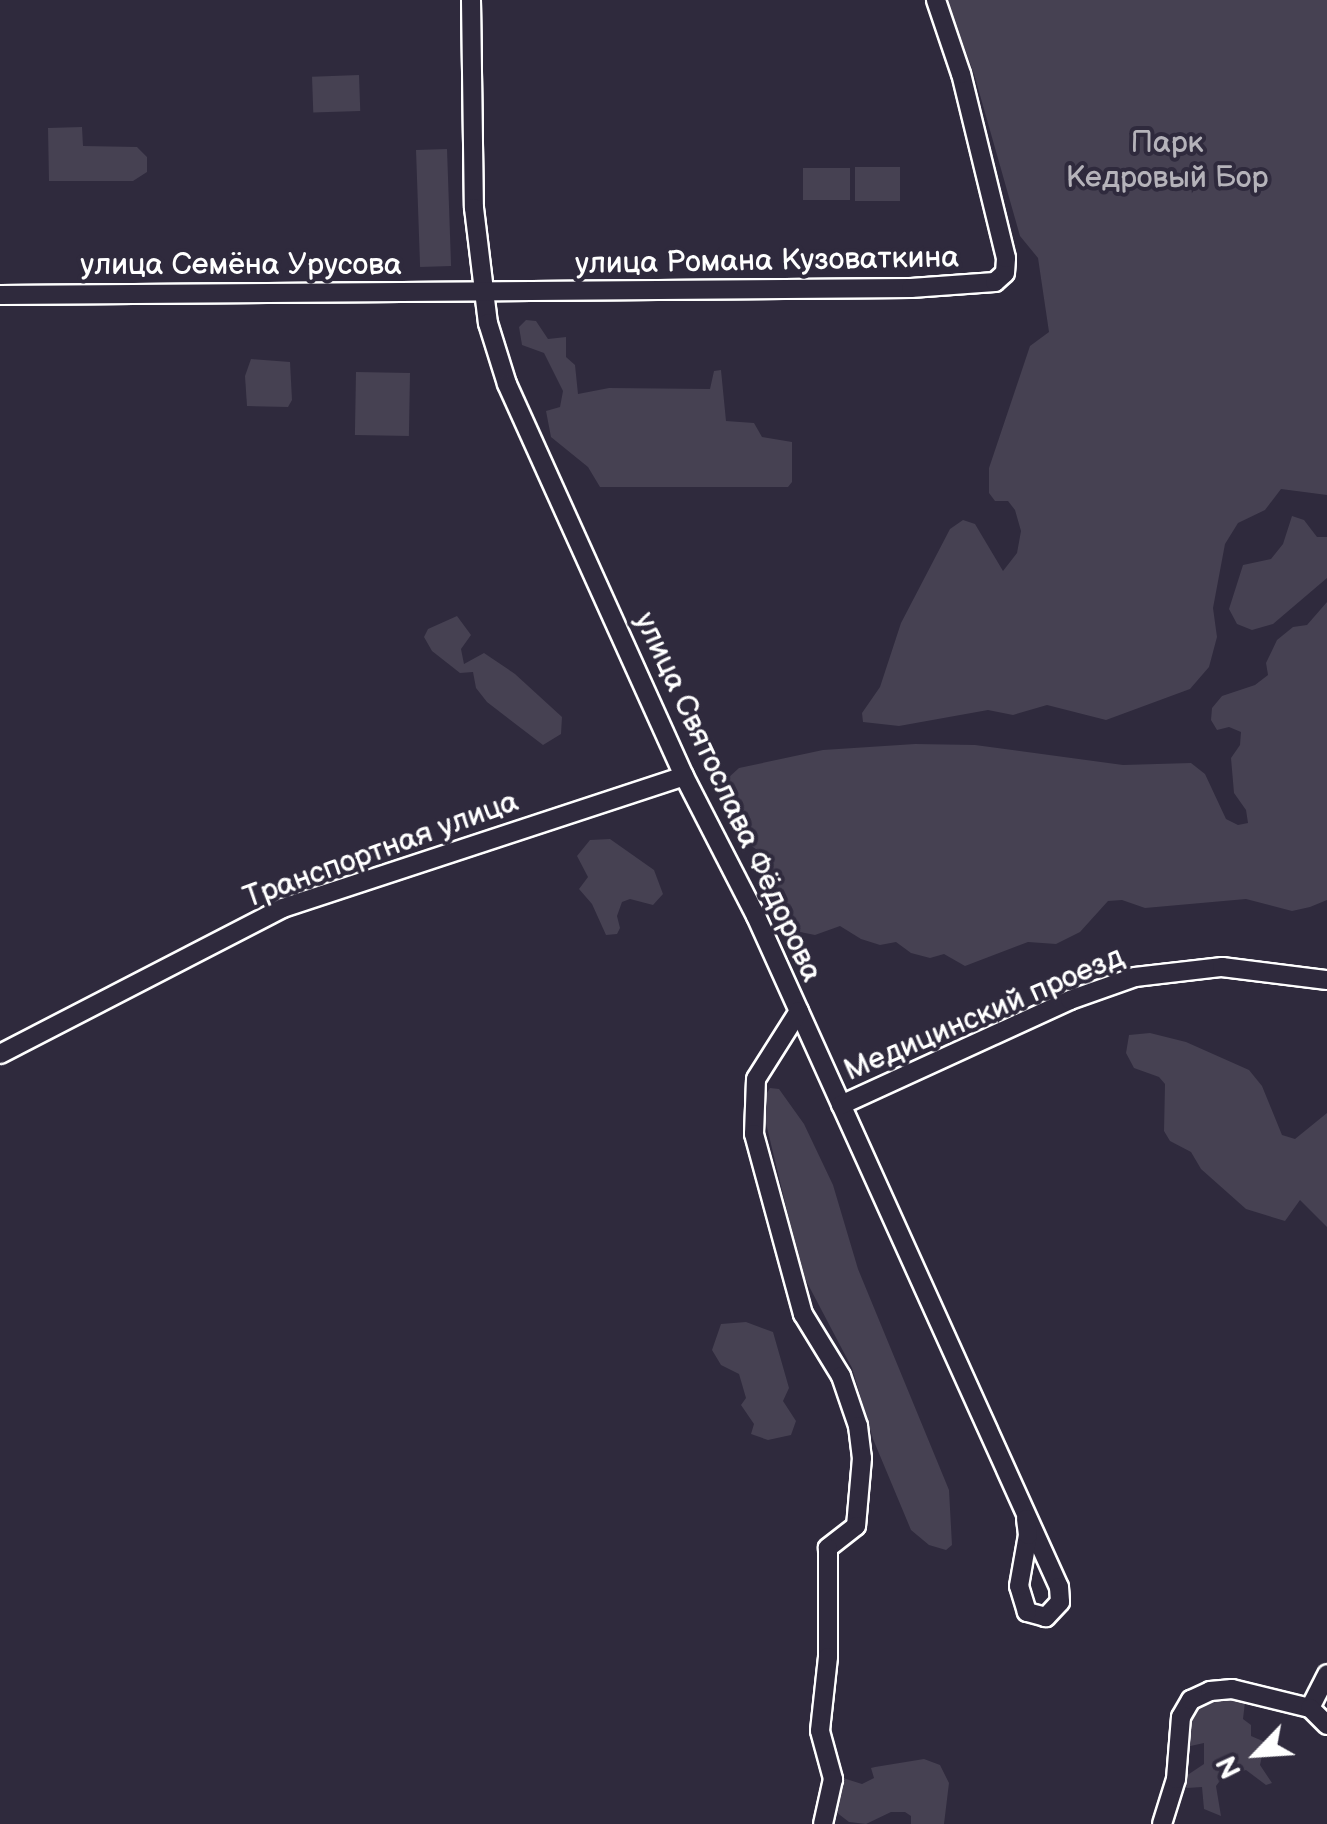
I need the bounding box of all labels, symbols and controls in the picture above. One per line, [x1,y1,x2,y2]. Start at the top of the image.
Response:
park label: Парк Кедровый Бор [1066,125,1268,196]
street label: улица Романа Кузоваткина [575,240,959,282]
street label: улица Семёна Урусова [80,247,402,283]
street label: улица Святослава Фёдорова [626,607,830,987]
street label: Транспортная улица [239,784,523,916]
street label: Медицинский проезд [839,939,1129,1089]
north arrow [1207,1704,1307,1804]
text: N [1210,1750,1249,1783]

